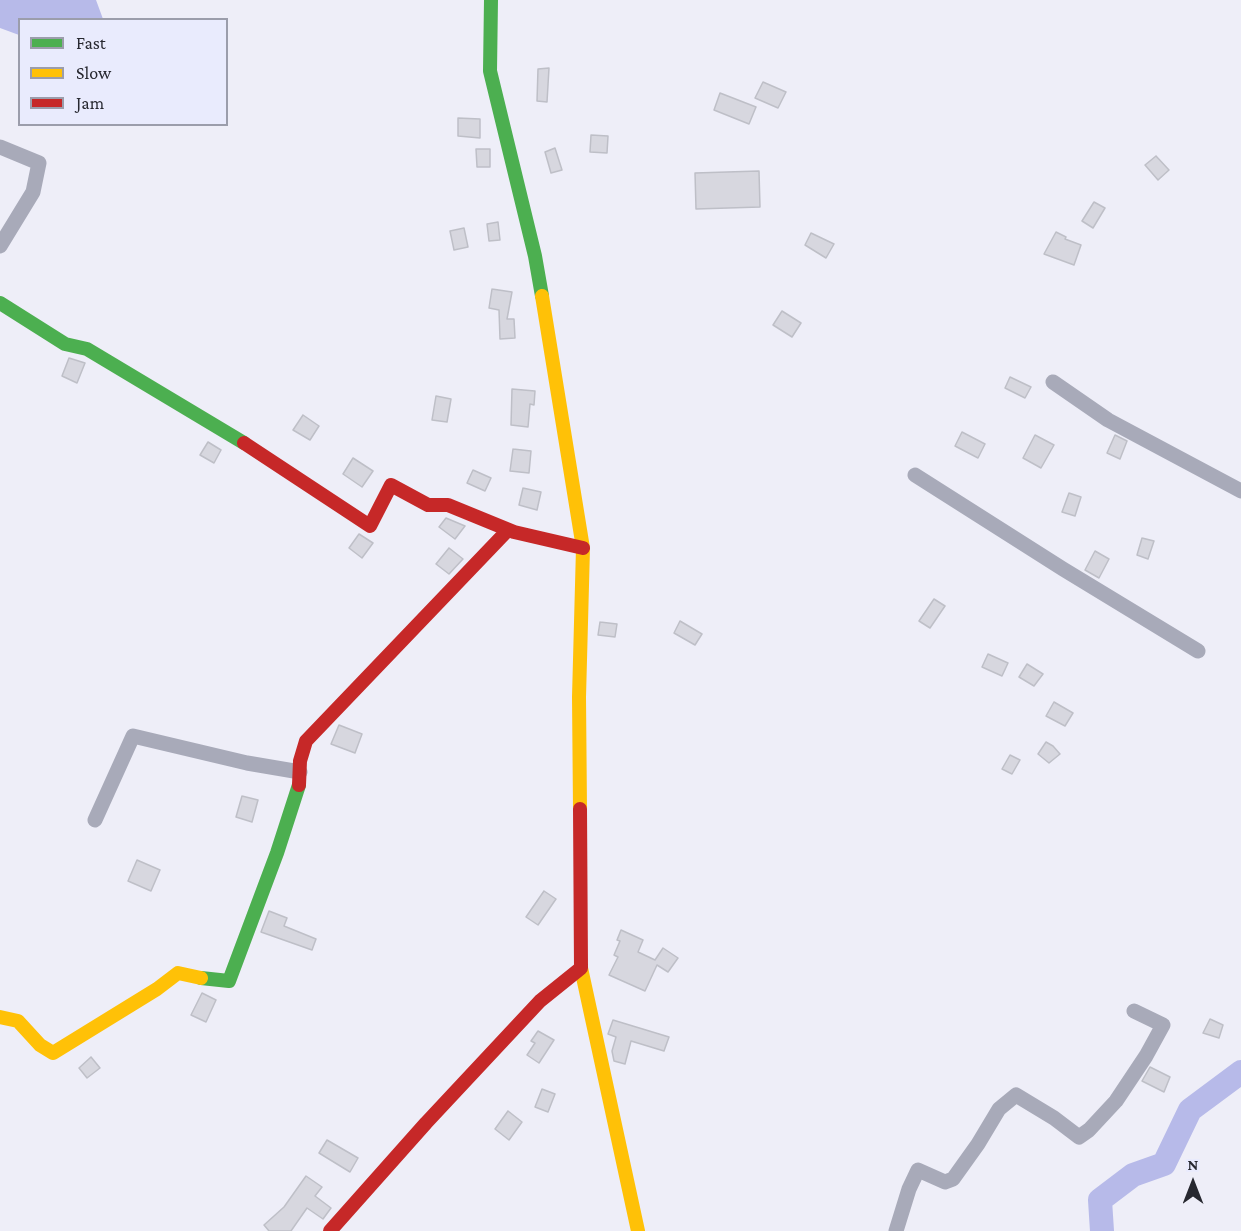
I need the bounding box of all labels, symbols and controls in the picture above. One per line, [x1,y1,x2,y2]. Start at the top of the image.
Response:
legend [18,18,228,126]
text: Fast [76,33,106,53]
text: Slow [76,63,111,83]
text: Jam [76,93,104,113]
north arrow [1163,1153,1223,1213]
text: N [1188,1156,1198,1173]

